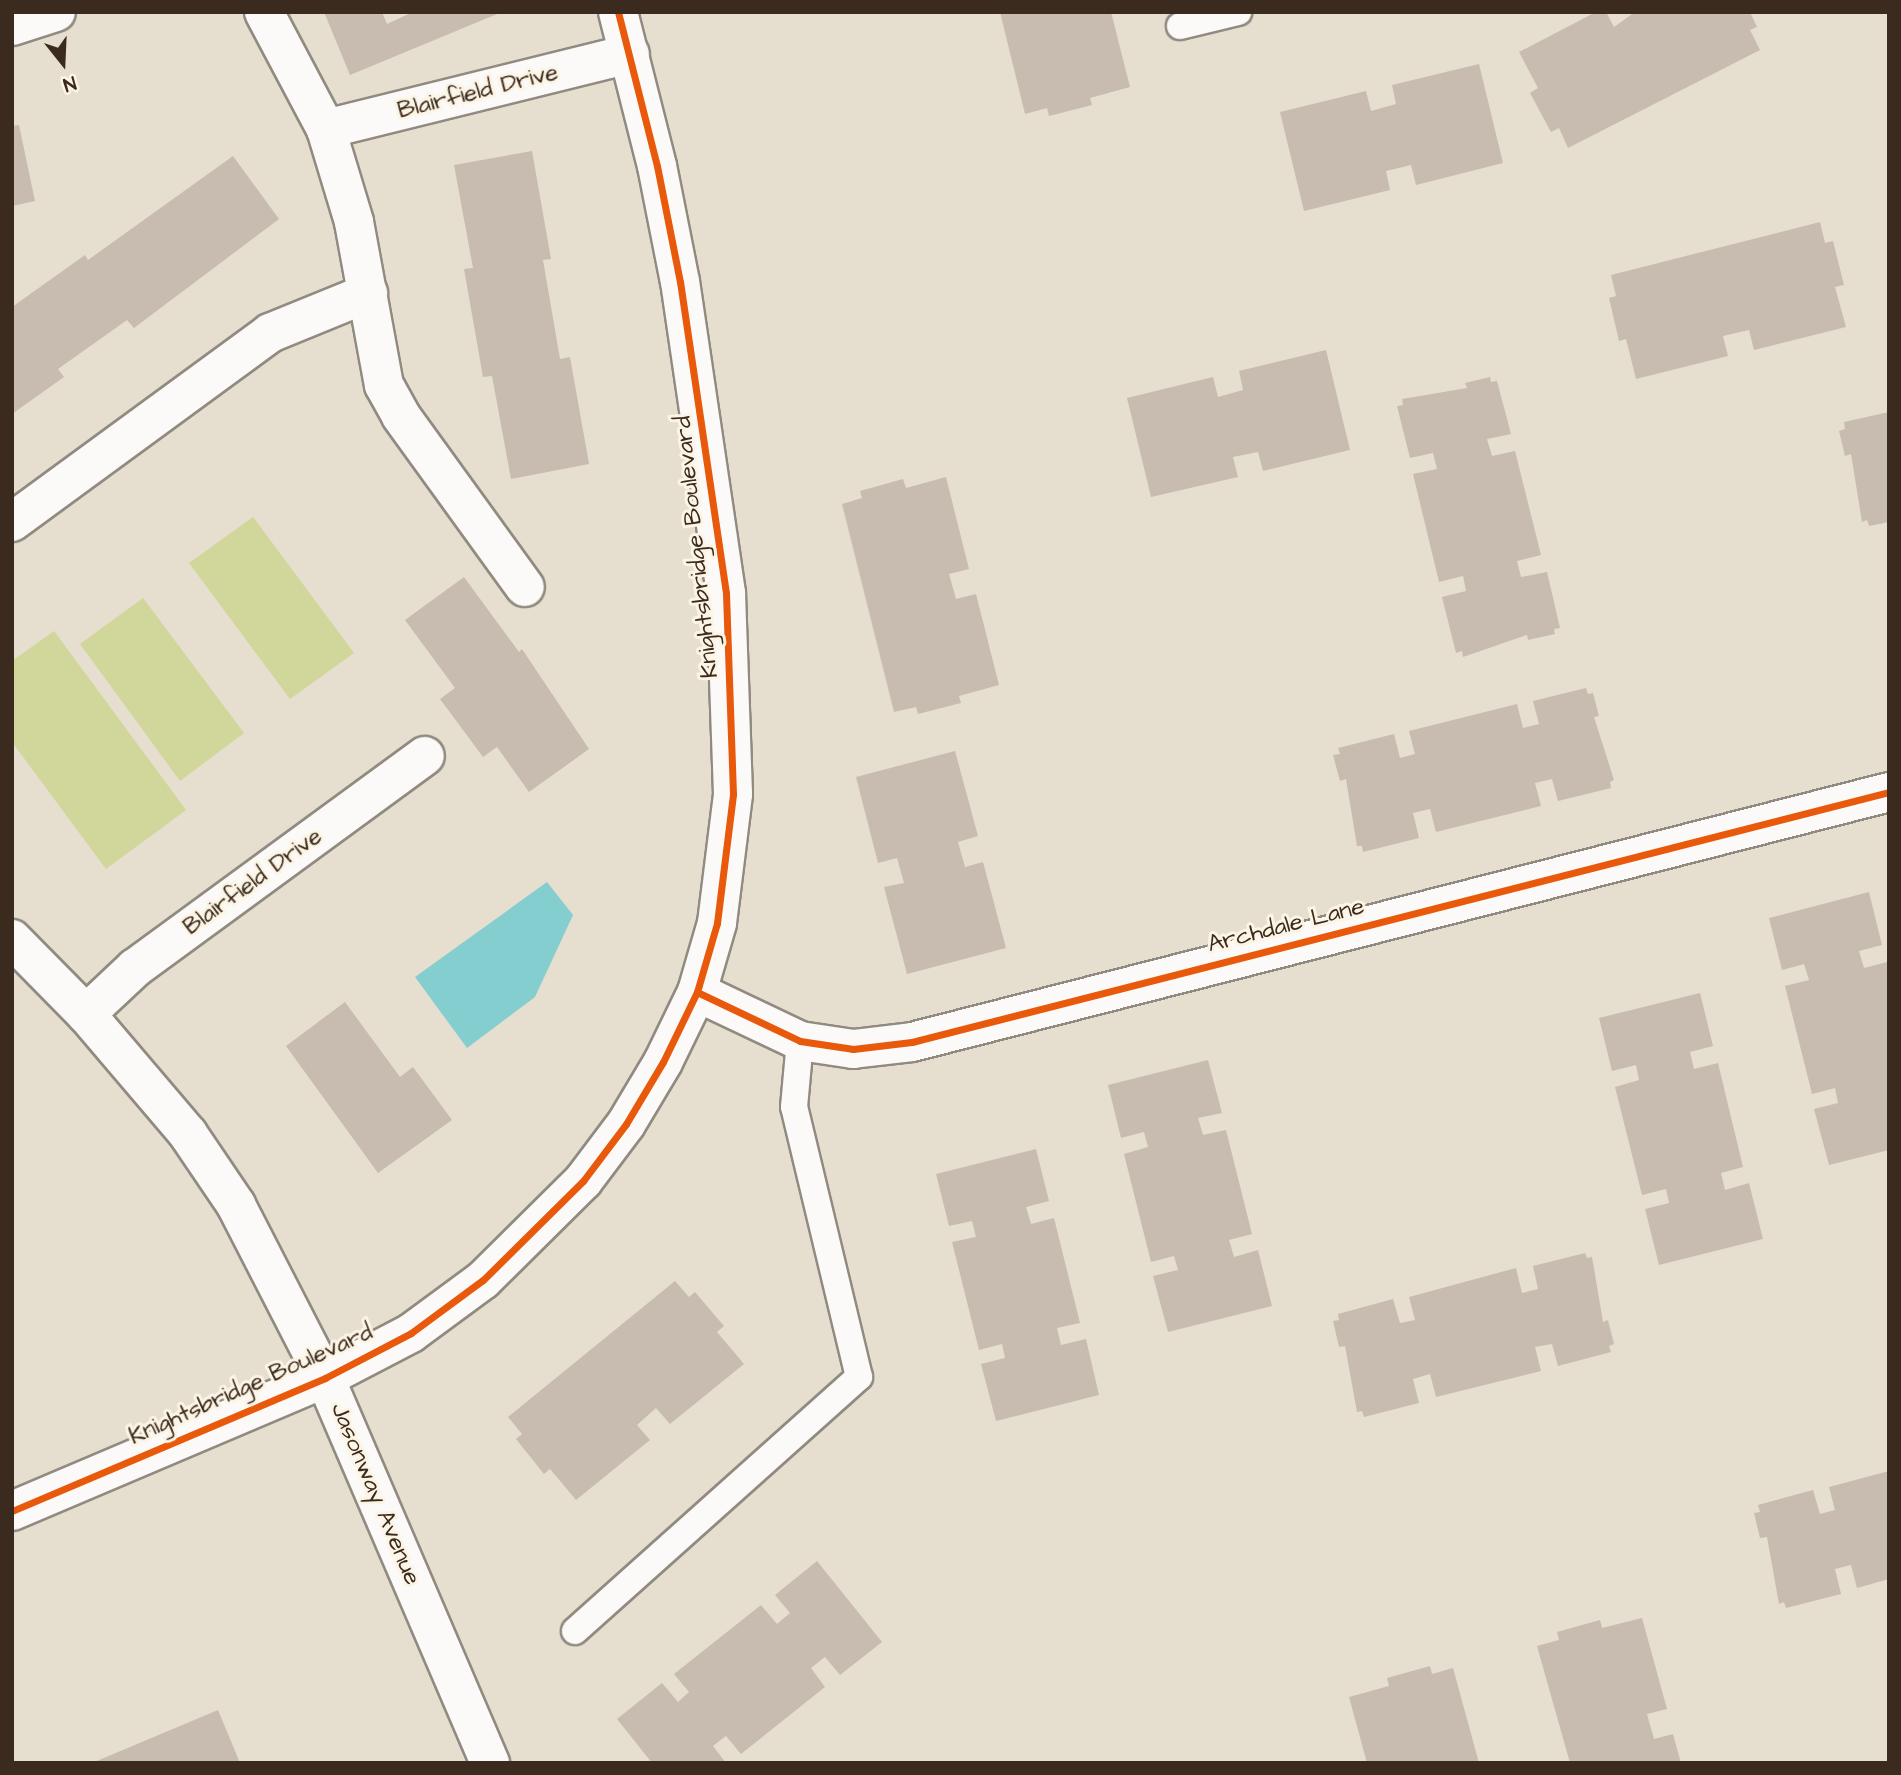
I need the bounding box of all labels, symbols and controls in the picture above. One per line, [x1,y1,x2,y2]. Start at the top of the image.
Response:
north arrow [28,28,98,98]
street label: Blairfield Drive [395,58,561,126]
text: N [60,69,79,98]
street label: Knightsbridge Boulevard [669,414,725,680]
street label: Blairfield Drive [178,822,328,942]
street label: Archdale Lane [1205,893,1367,959]
street label: Knightsbridge Boulevard [125,1318,377,1452]
street label: Jasonway Avenue [324,1399,426,1589]

